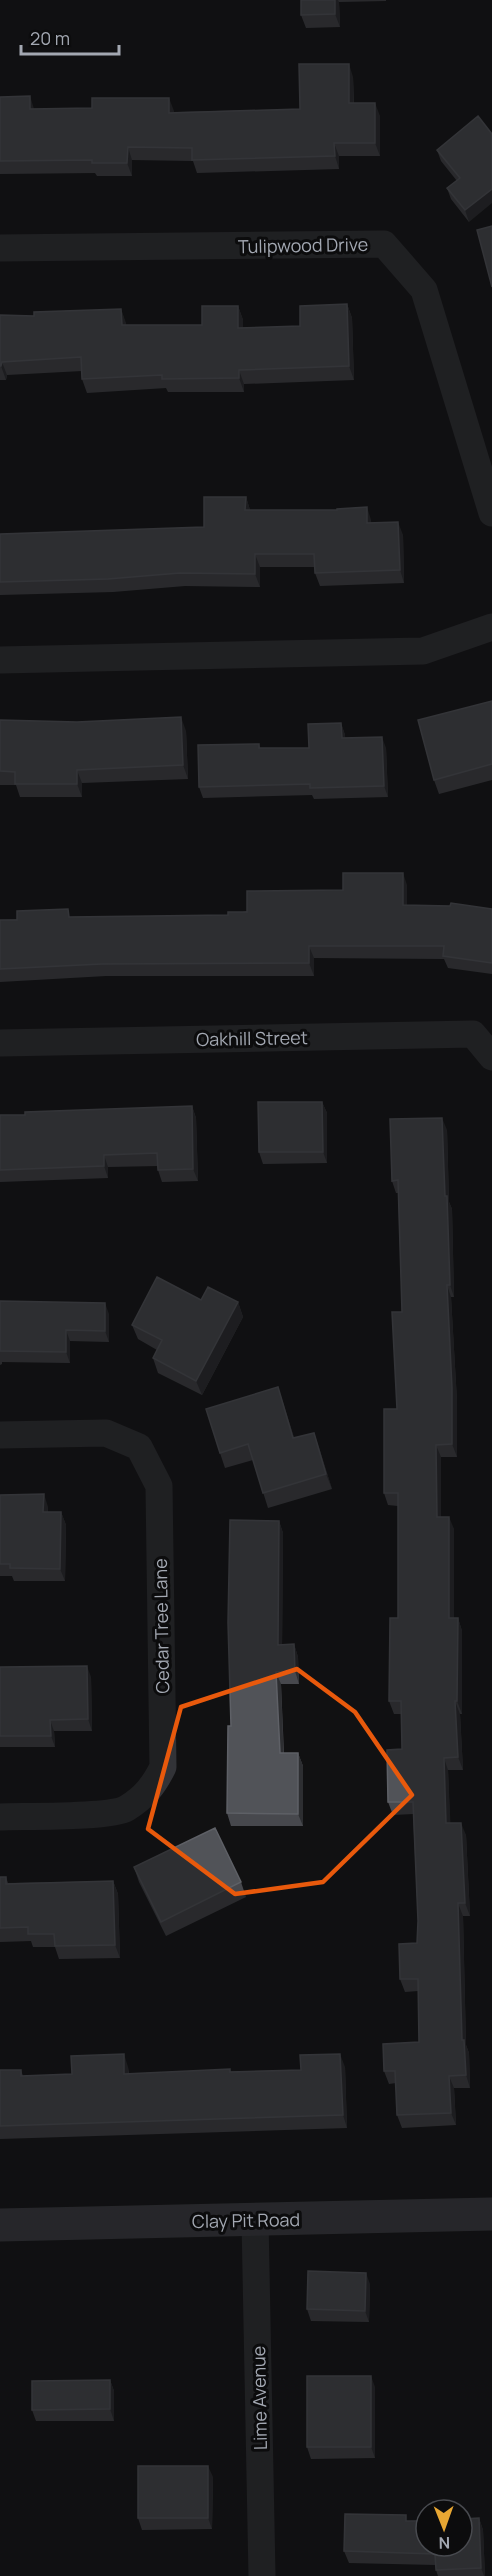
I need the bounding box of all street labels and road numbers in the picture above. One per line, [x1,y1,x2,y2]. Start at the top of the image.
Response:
street label: Tulipwood Drive [238,232,368,258]
street label: Oakhill Street [196,1025,308,1051]
street label: Cedar Tree Lane [148,1558,174,1694]
street label: Clay Pit Road [192,2207,300,2233]
street label: Lime Avenue [246,2346,272,2450]

